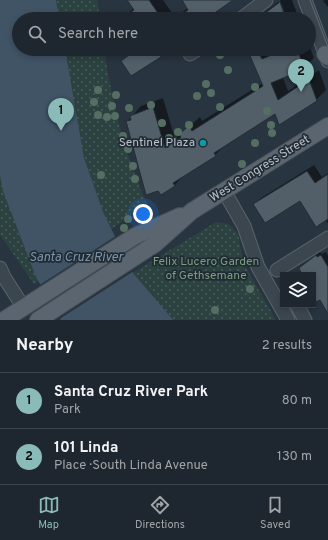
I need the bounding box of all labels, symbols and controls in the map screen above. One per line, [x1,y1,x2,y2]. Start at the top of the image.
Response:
search box [12,12,316,56]
icon: search [26,23,48,45]
text: Search here [58,25,138,44]
pin: 2 [288,59,314,92]
pin: 1 [48,98,74,131]
street label: West Congress Street [207,132,313,206]
place label: Sentinel Plaza [119,135,195,151]
marker: Sentinel Plaza [198,138,208,148]
your location [133,204,153,224]
water label: Santa Cruz River [29,250,124,266]
park label: Felix Lucero Garden of Gethsemane [153,254,259,284]
map controls [280,272,316,308]
button: layers [280,272,316,308]
text: Nearby [16,335,73,357]
text: 2 results [262,338,312,354]
text: Santa Cruz River Park [54,383,208,402]
text: 1 [26,393,32,409]
text: 80 m [282,393,312,409]
text: Park [54,402,81,418]
text: 101 Linda [54,439,118,458]
text: 2 [25,449,33,465]
text: 130 m [277,449,312,465]
text: Place · South Linda Avenue [54,458,208,474]
tab: Map [38,494,60,532]
tab: Directions [135,494,185,532]
tab: Saved [260,494,290,532]

